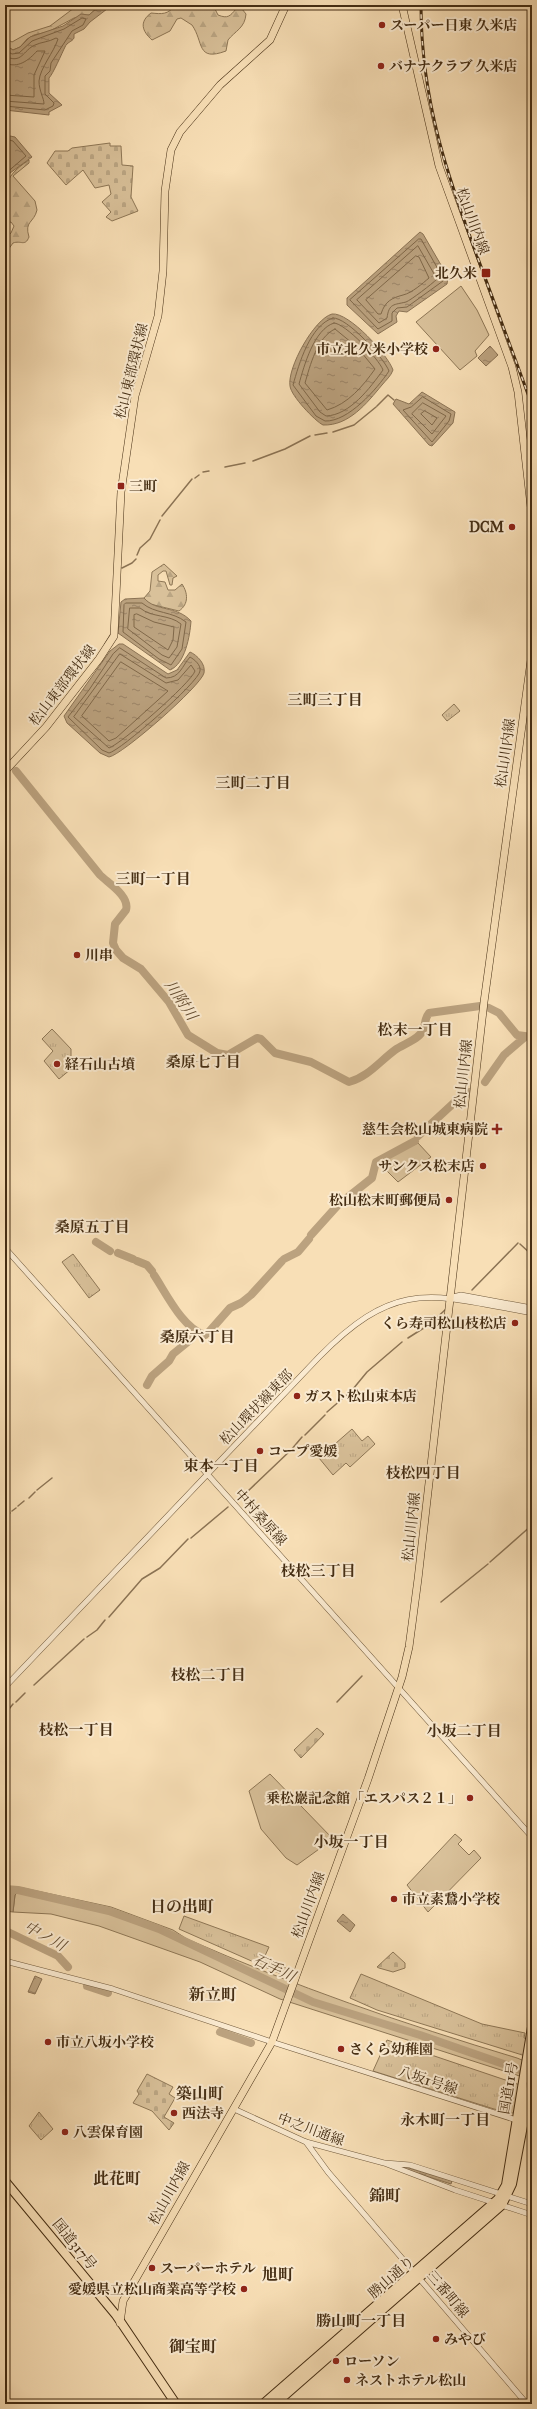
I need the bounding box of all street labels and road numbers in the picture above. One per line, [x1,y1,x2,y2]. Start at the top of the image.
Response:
street label: 松山川内線 [453,185,492,257]
street label: 松山東部環状線 [111,322,152,421]
street label: 松山東部環状線 [26,641,99,729]
street label: 松山川内線 [492,717,519,789]
street label: 松山川内線 [451,1038,476,1110]
street label: 松山環状線東部 [216,1366,297,1448]
street label: 中村桑原線 [231,1486,290,1549]
street label: 松山川内線 [399,1491,424,1563]
street label: 松山川内線 [289,1869,328,1941]
street label: 国道11号 [496,2060,521,2116]
street label: 八坂1号線 [396,2063,460,2098]
street label: 中之川通線 [275,2110,347,2149]
street label: 松山川内線 [145,2159,194,2228]
street label: 国道317号 [49,2215,100,2273]
street label: 勝山通り [365,2253,418,2302]
street label: 三番町線 [423,2267,472,2321]

